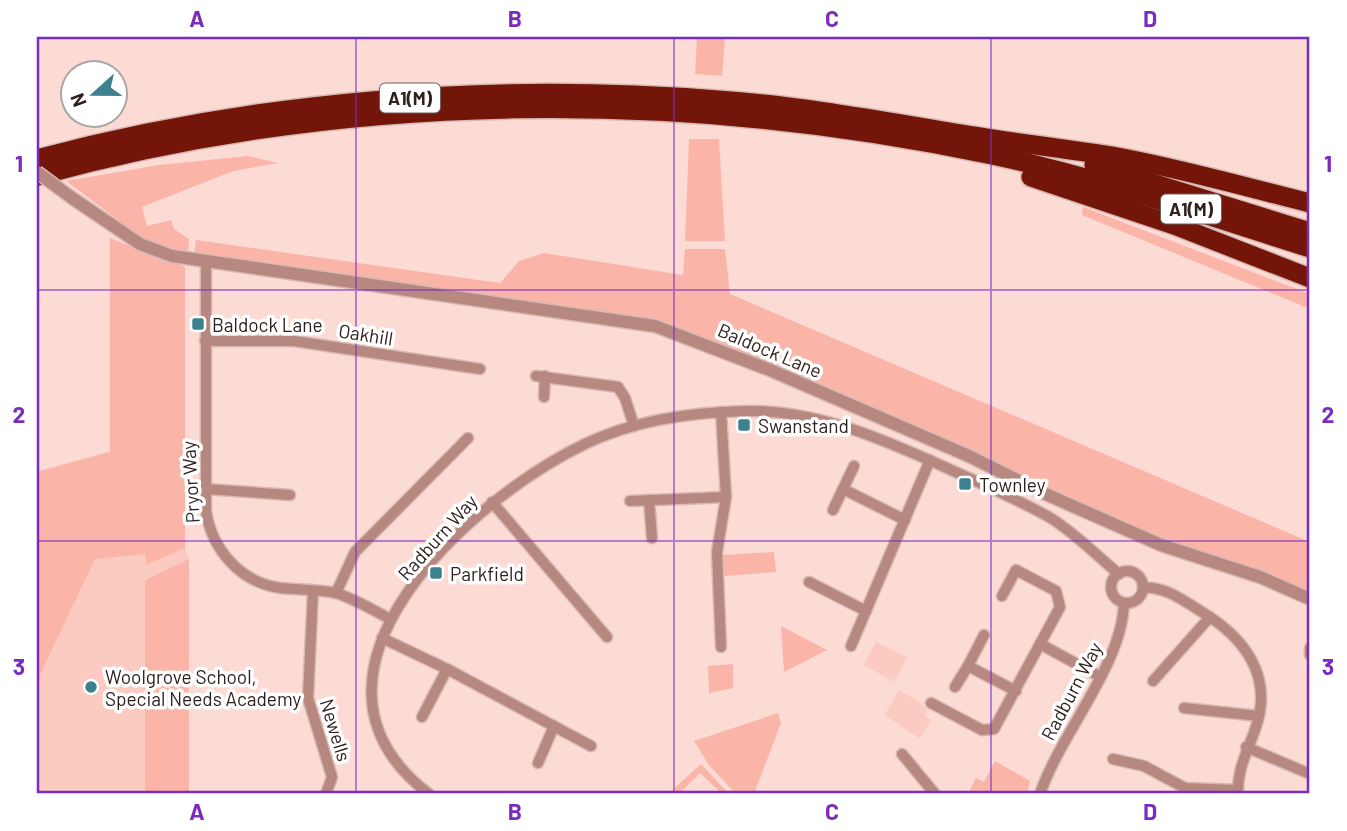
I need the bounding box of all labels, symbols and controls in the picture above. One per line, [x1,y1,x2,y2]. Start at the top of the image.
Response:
text: A [189,4,205,32]
text: B [508,4,522,32]
text: C [825,4,839,32]
text: D [1143,4,1157,32]
north arrow [60,60,130,130]
road number: A1(M) [380,84,440,113]
text: N [65,90,91,110]
text: 1 [15,149,23,177]
text: 1 [1324,149,1332,177]
road number: A1(M) [1161,194,1221,224]
place label: Baldock Lane [212,313,323,336]
marker: Baldock Lane [190,316,206,332]
street label: Oakhill [337,318,395,350]
street label: Baldock Lane [715,318,825,382]
text: 2 [13,400,25,428]
text: 2 [1322,400,1334,428]
place label: Swanstand [758,414,849,437]
marker: Swanstand [736,417,752,433]
street label: Pryor Way [176,440,204,524]
place label: Townley [979,473,1046,496]
marker: Townley [957,476,973,492]
street label: Radburn Way [393,489,482,585]
place label: Parkfield [450,562,524,585]
marker: Parkfield [428,565,444,581]
street label: Radburn Way [1036,638,1106,744]
text: 3 [13,652,25,680]
text: 3 [1322,652,1334,680]
place label: Woolgrove School, Special Needs Academy [105,665,302,710]
marker: Woolgrove School, Special Needs Academy [83,679,99,695]
street label: Newells [316,696,356,764]
text: A [189,797,205,825]
text: B [508,797,522,825]
text: C [825,797,839,825]
text: D [1143,797,1157,825]

